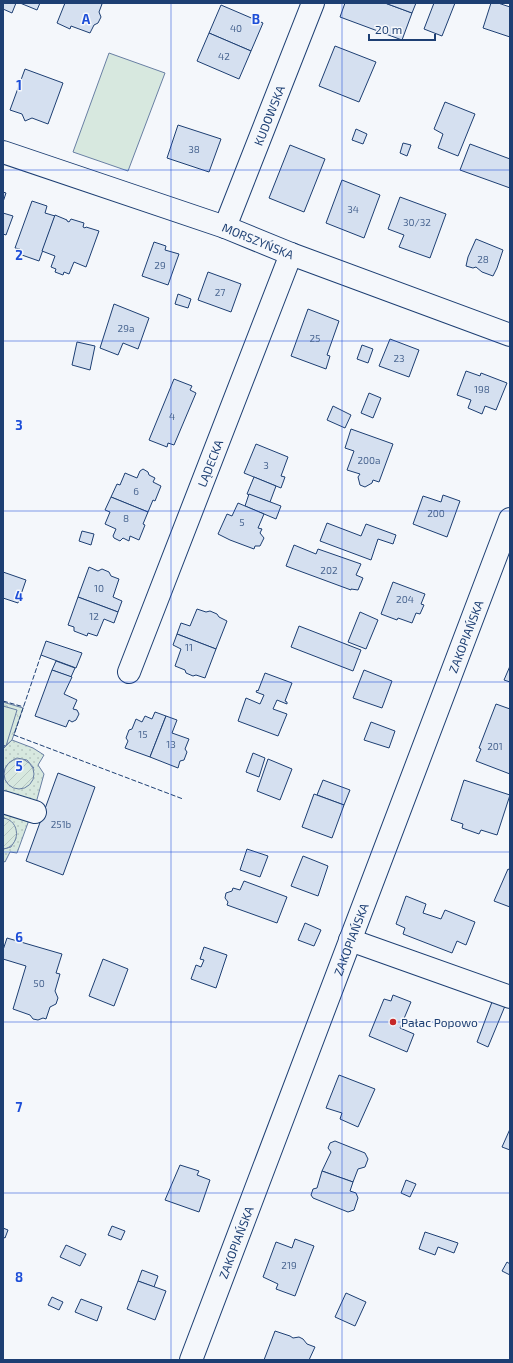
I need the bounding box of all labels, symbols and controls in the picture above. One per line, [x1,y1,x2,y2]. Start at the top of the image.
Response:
text: A [82,11,91,27]
text: B [252,11,260,27]
scale bar [369,16,435,42]
house number: 40 [230,22,242,34]
text: 20 m [375,22,402,36]
house number: 42 [218,50,230,62]
text: 1 [16,77,22,93]
street label: KUDOWSKA [251,83,287,148]
house number: 38 [188,143,200,155]
house number: 34 [347,203,359,215]
house number: 30/32 [403,216,431,228]
street label: MORSZYŃSKA [220,220,296,262]
text: 2 [15,247,23,263]
house number: 28 [477,253,489,265]
house number: 29 [154,259,166,271]
house number: 27 [215,286,225,298]
house number: 29a [118,322,134,334]
house number: 25 [310,332,320,344]
house number: 23 [393,352,405,364]
house number: 198 [474,383,490,395]
house number: 4 [169,410,175,422]
text: 3 [15,417,23,433]
street label: LĄDECKA [194,437,226,489]
house number: 200a [357,454,381,466]
house number: 3 [263,459,269,471]
house number: 6 [133,485,139,497]
house number: 200 [427,507,445,519]
house number: 8 [123,512,129,524]
house number: 5 [239,516,245,528]
house number: 202 [320,564,338,576]
house number: 10 [94,582,104,594]
text: 4 [15,588,23,604]
house number: 204 [396,593,414,605]
street label: ZAKOPIAŃSKA [445,598,486,675]
house number: 12 [89,610,99,622]
house number: 11 [185,641,193,653]
house number: 15 [138,728,148,740]
house number: 13 [166,738,176,750]
house number: 201 [487,740,503,752]
text: 5 [15,758,23,774]
house number: 251b [51,818,72,830]
street label: ZAKOPIAŃSKA [330,900,371,978]
text: 6 [15,929,23,945]
house number: 50 [33,977,45,989]
place label: Pałac Popowo [401,1015,478,1029]
marker: Pałac Popowo [388,1017,398,1027]
text: 7 [16,1099,23,1115]
street label: ZAKOPIAŃSKA [216,1203,256,1280]
house number: 219 [281,1259,297,1271]
text: 8 [15,1269,23,1285]

